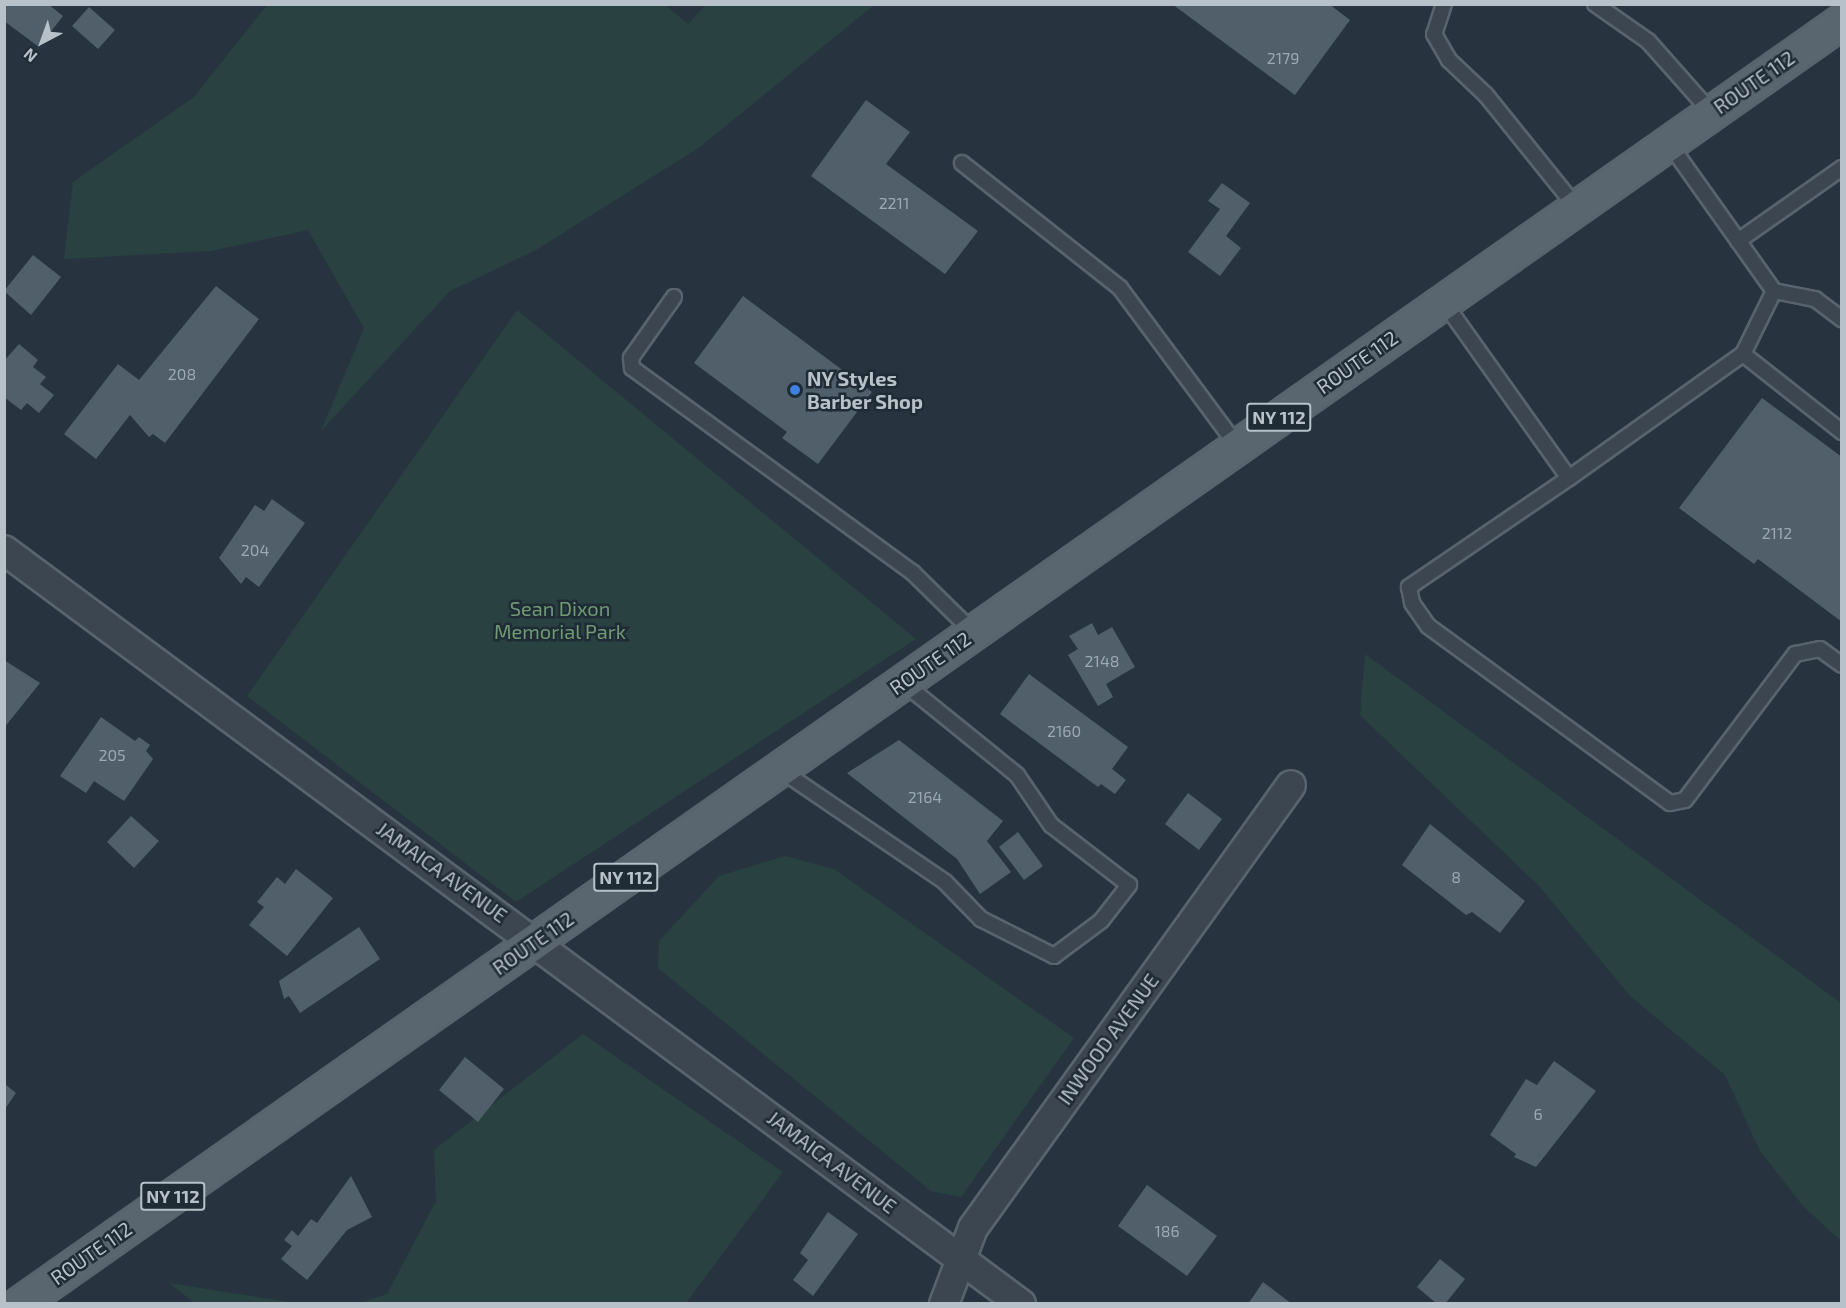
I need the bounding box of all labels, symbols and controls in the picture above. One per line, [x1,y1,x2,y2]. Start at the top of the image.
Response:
north arrow [12,12,72,72]
text: N [19,45,40,67]
street label: ROUTE 112 [1709,45,1799,119]
house number: 2179 [1267,48,1299,68]
house number: 2211 [879,193,909,213]
street label: ROUTE 112 [1312,325,1402,399]
house number: 208 [168,364,196,384]
place label: NY Styles Barber Shop [807,366,923,413]
marker: NY Styles Barber Shop [788,383,802,397]
road number: NY 112 [1246,402,1312,432]
house number: 2112 [1762,523,1792,543]
house number: 204 [241,540,269,560]
park label: Sean Dixon Memorial Park [494,596,626,643]
street label: ROUTE 112 [885,626,975,700]
house number: 2148 [1085,651,1119,671]
house number: 2160 [1047,721,1081,741]
house number: 205 [98,745,126,765]
house number: 2164 [908,787,942,807]
street label: JAMAICA AVENUE [372,816,512,928]
road number: NY 112 [593,862,659,892]
house number: 8 [1451,867,1461,887]
street label: ROUTE 112 [488,906,578,980]
street label: INWOOD AVENUE [1052,969,1164,1109]
house number: 6 [1533,1104,1543,1124]
street label: JAMAICA AVENUE [762,1105,902,1219]
road number: NY 112 [140,1181,206,1211]
street label: ROUTE 112 [46,1216,136,1290]
house number: 186 [1154,1221,1180,1241]

